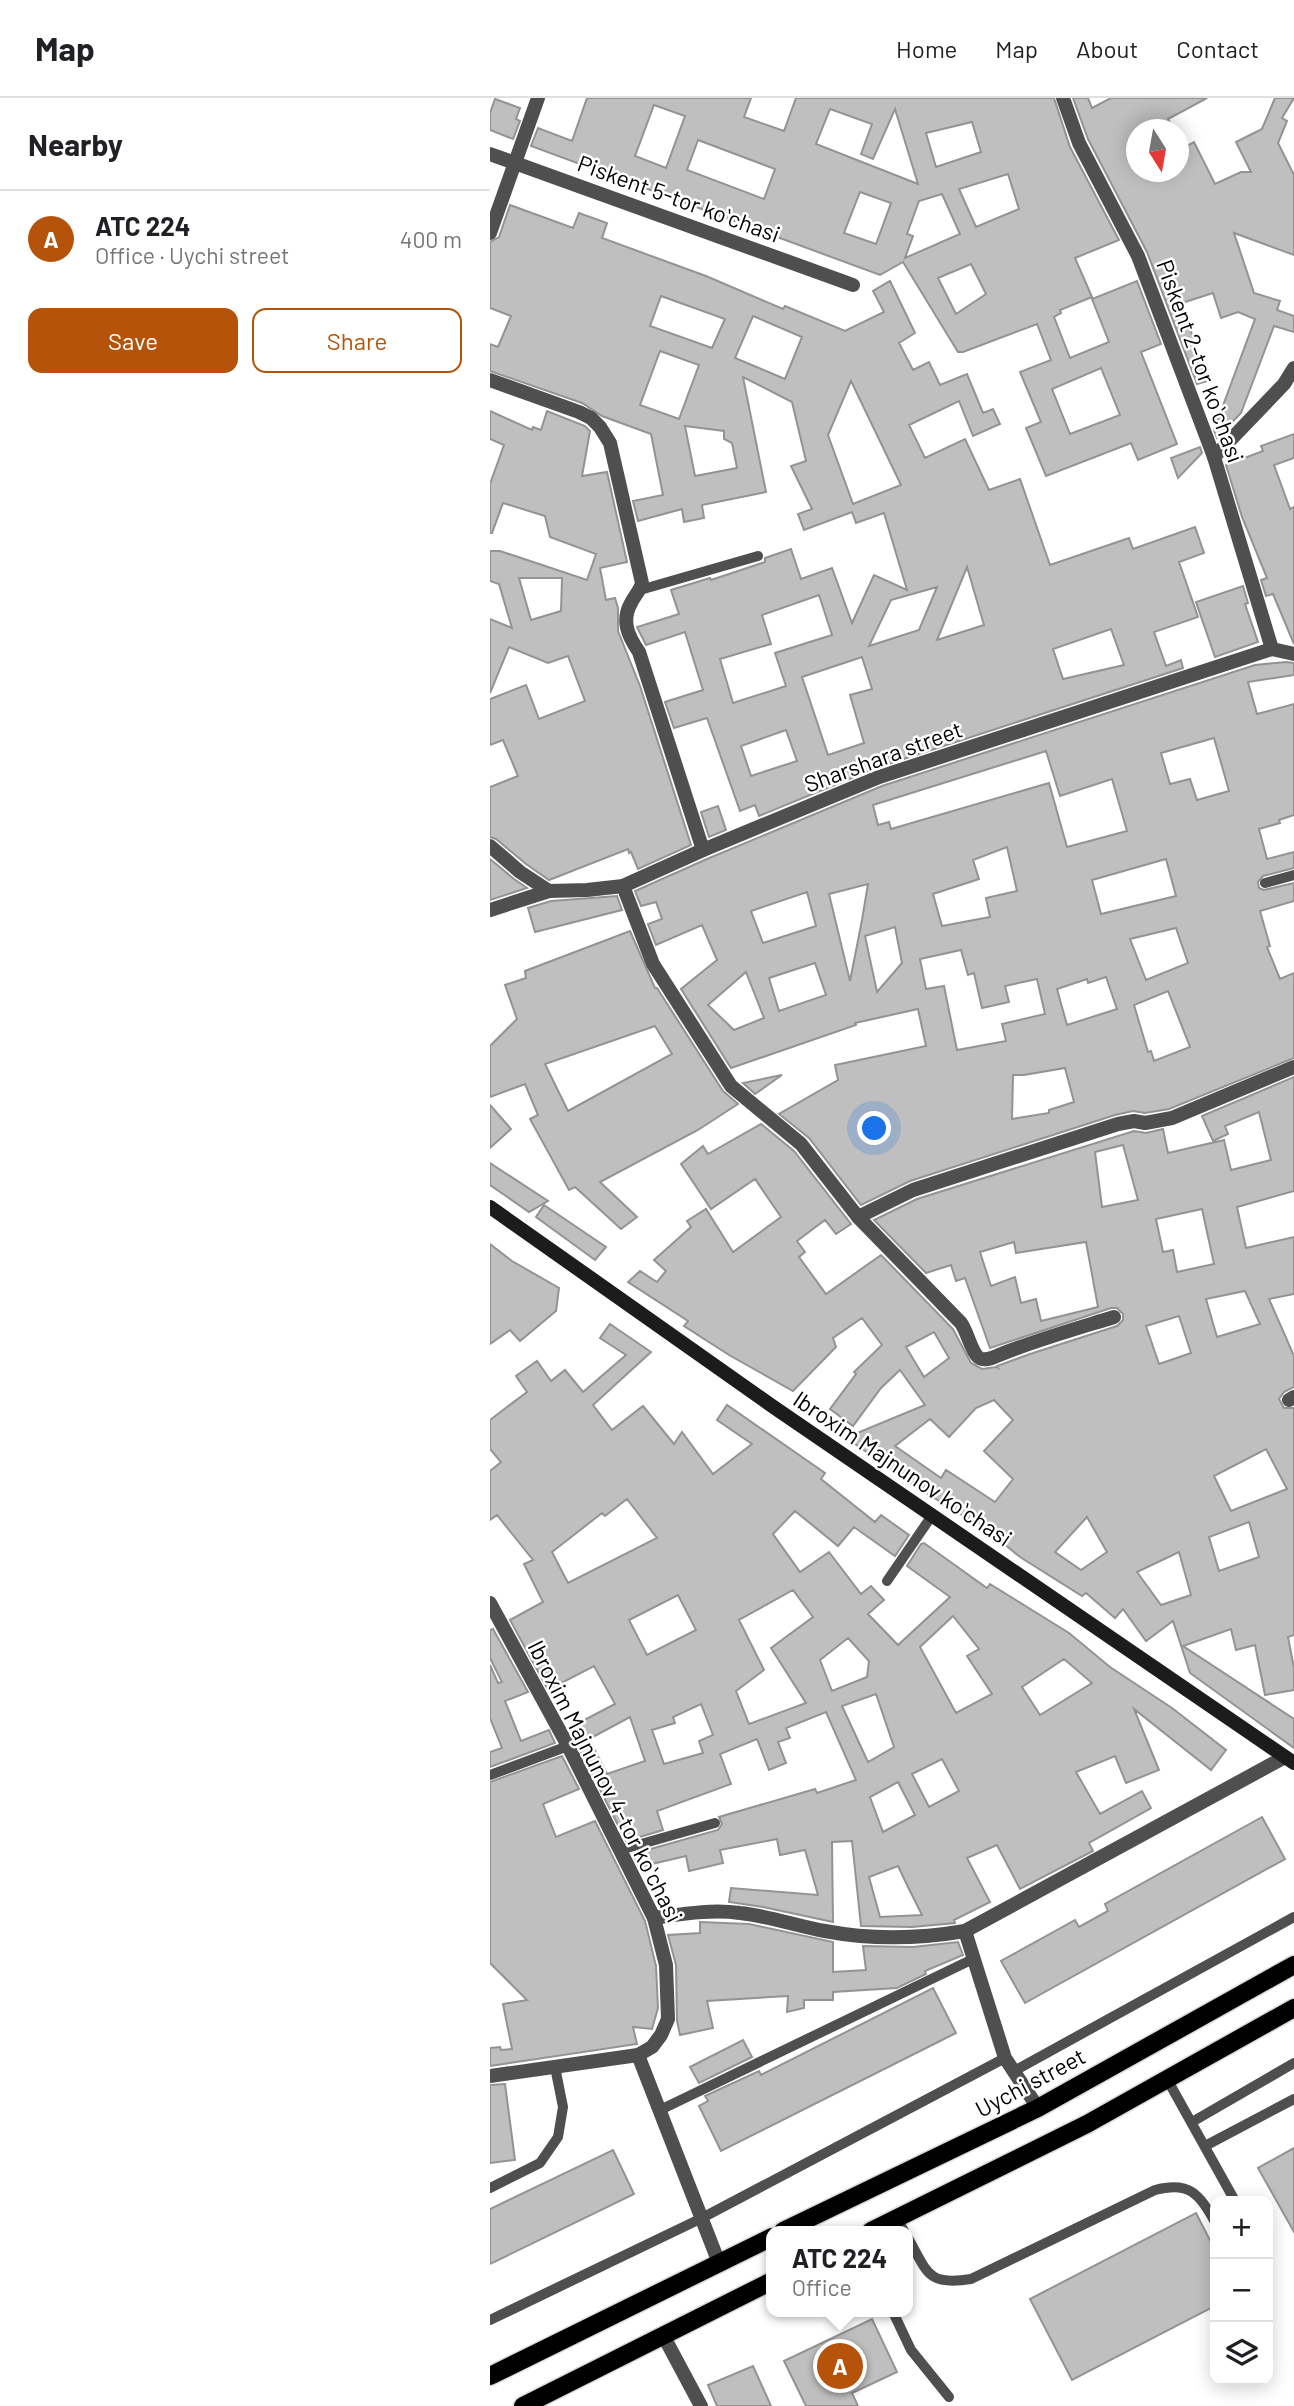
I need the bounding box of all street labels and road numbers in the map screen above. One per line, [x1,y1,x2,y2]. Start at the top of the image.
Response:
street label: Piskent 5-tor koʻchasi [574,148,784,248]
street label: Piskent 2-tor koʻchasi [1151,256,1251,466]
street label: Sharshara street [800,714,966,798]
street label: Ibroxim Majnunov koʻchasi [788,1384,1018,1552]
street label: Ibroxim Majnunov 4-tor koʻchasi [522,1635,690,1927]
street label: Uychi street [970,2041,1090,2123]

